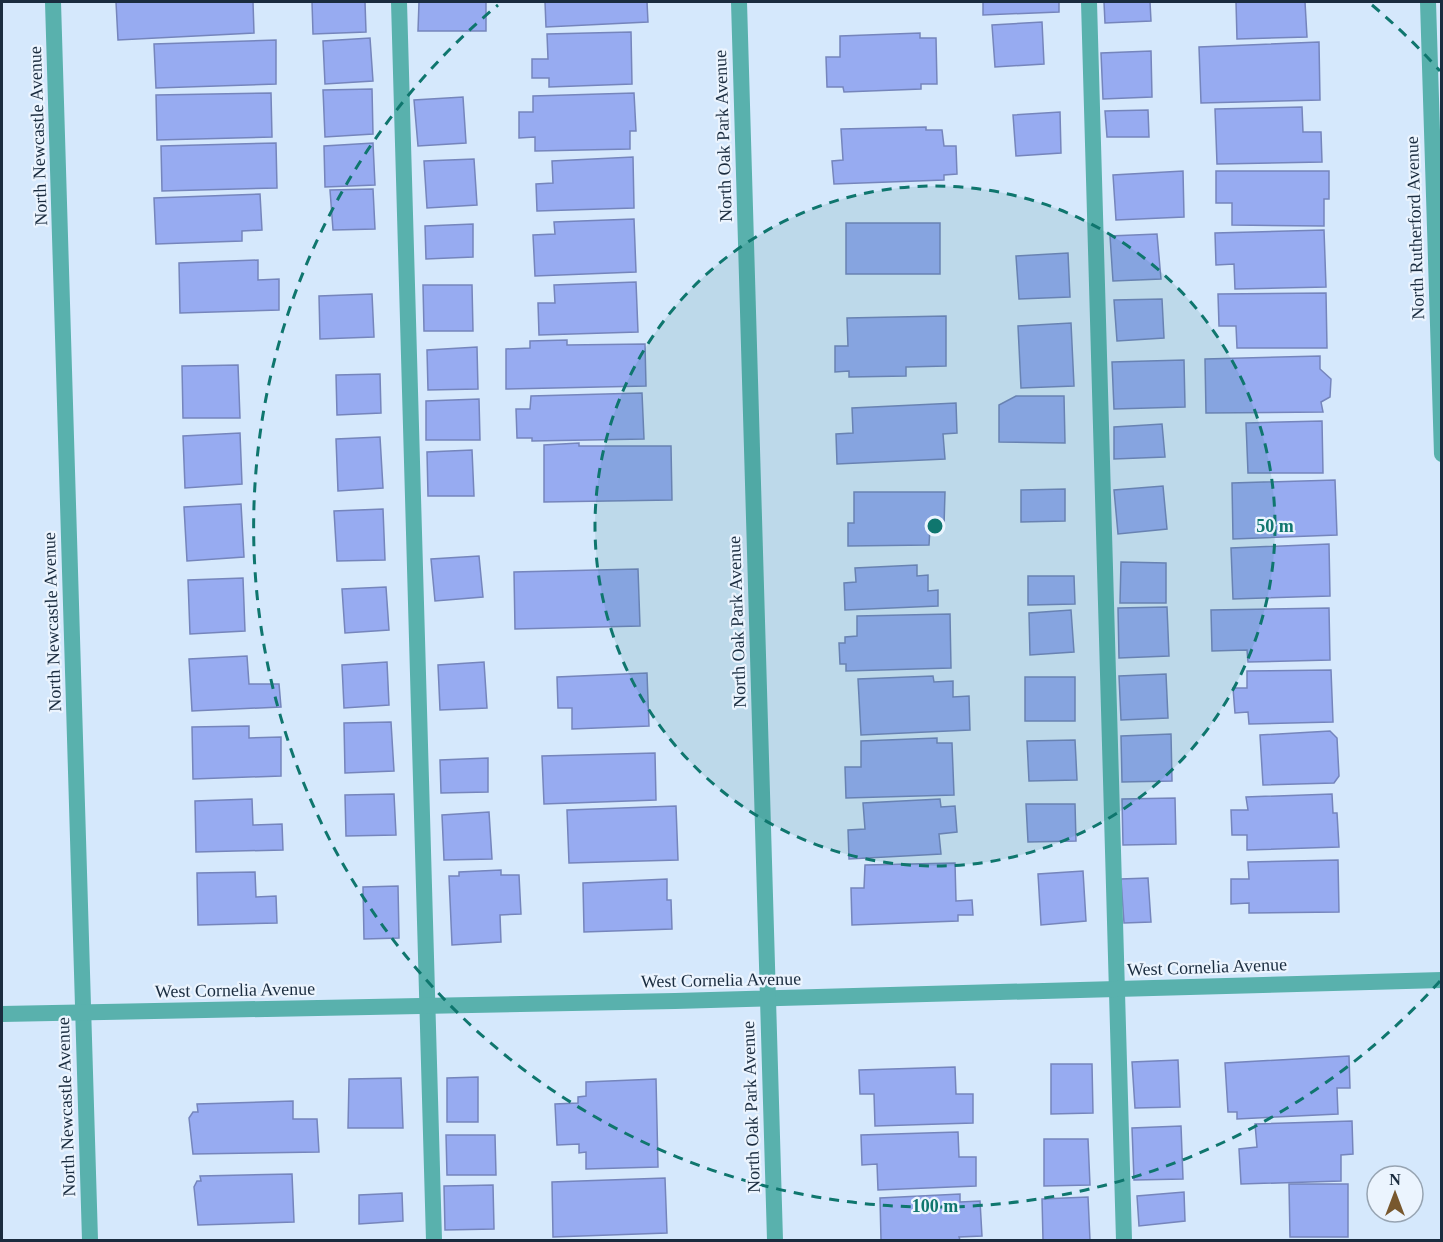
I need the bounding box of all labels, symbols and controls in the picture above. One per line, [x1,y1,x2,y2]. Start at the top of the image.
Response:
street label: North Newcastle Avenue [25,46,51,226]
street label: North Oak Park Avenue [710,50,736,222]
street label: North Rutherford Avenue [1402,136,1428,320]
centre of rings [925,516,945,536]
text: 50 m [1256,516,1294,536]
street label: North Newcastle Avenue [39,532,65,712]
street label: North Oak Park Avenue [724,536,750,708]
street label: West Cornelia Avenue [1127,954,1287,980]
street label: West Cornelia Avenue [641,969,801,991]
street label: West Cornelia Avenue [155,979,315,1001]
street label: North Newcastle Avenue [53,1017,79,1197]
street label: North Oak Park Avenue [738,1021,764,1193]
north arrow [1365,1164,1425,1224]
text: N [1389,1171,1401,1188]
text: 100 m [912,1196,958,1216]

